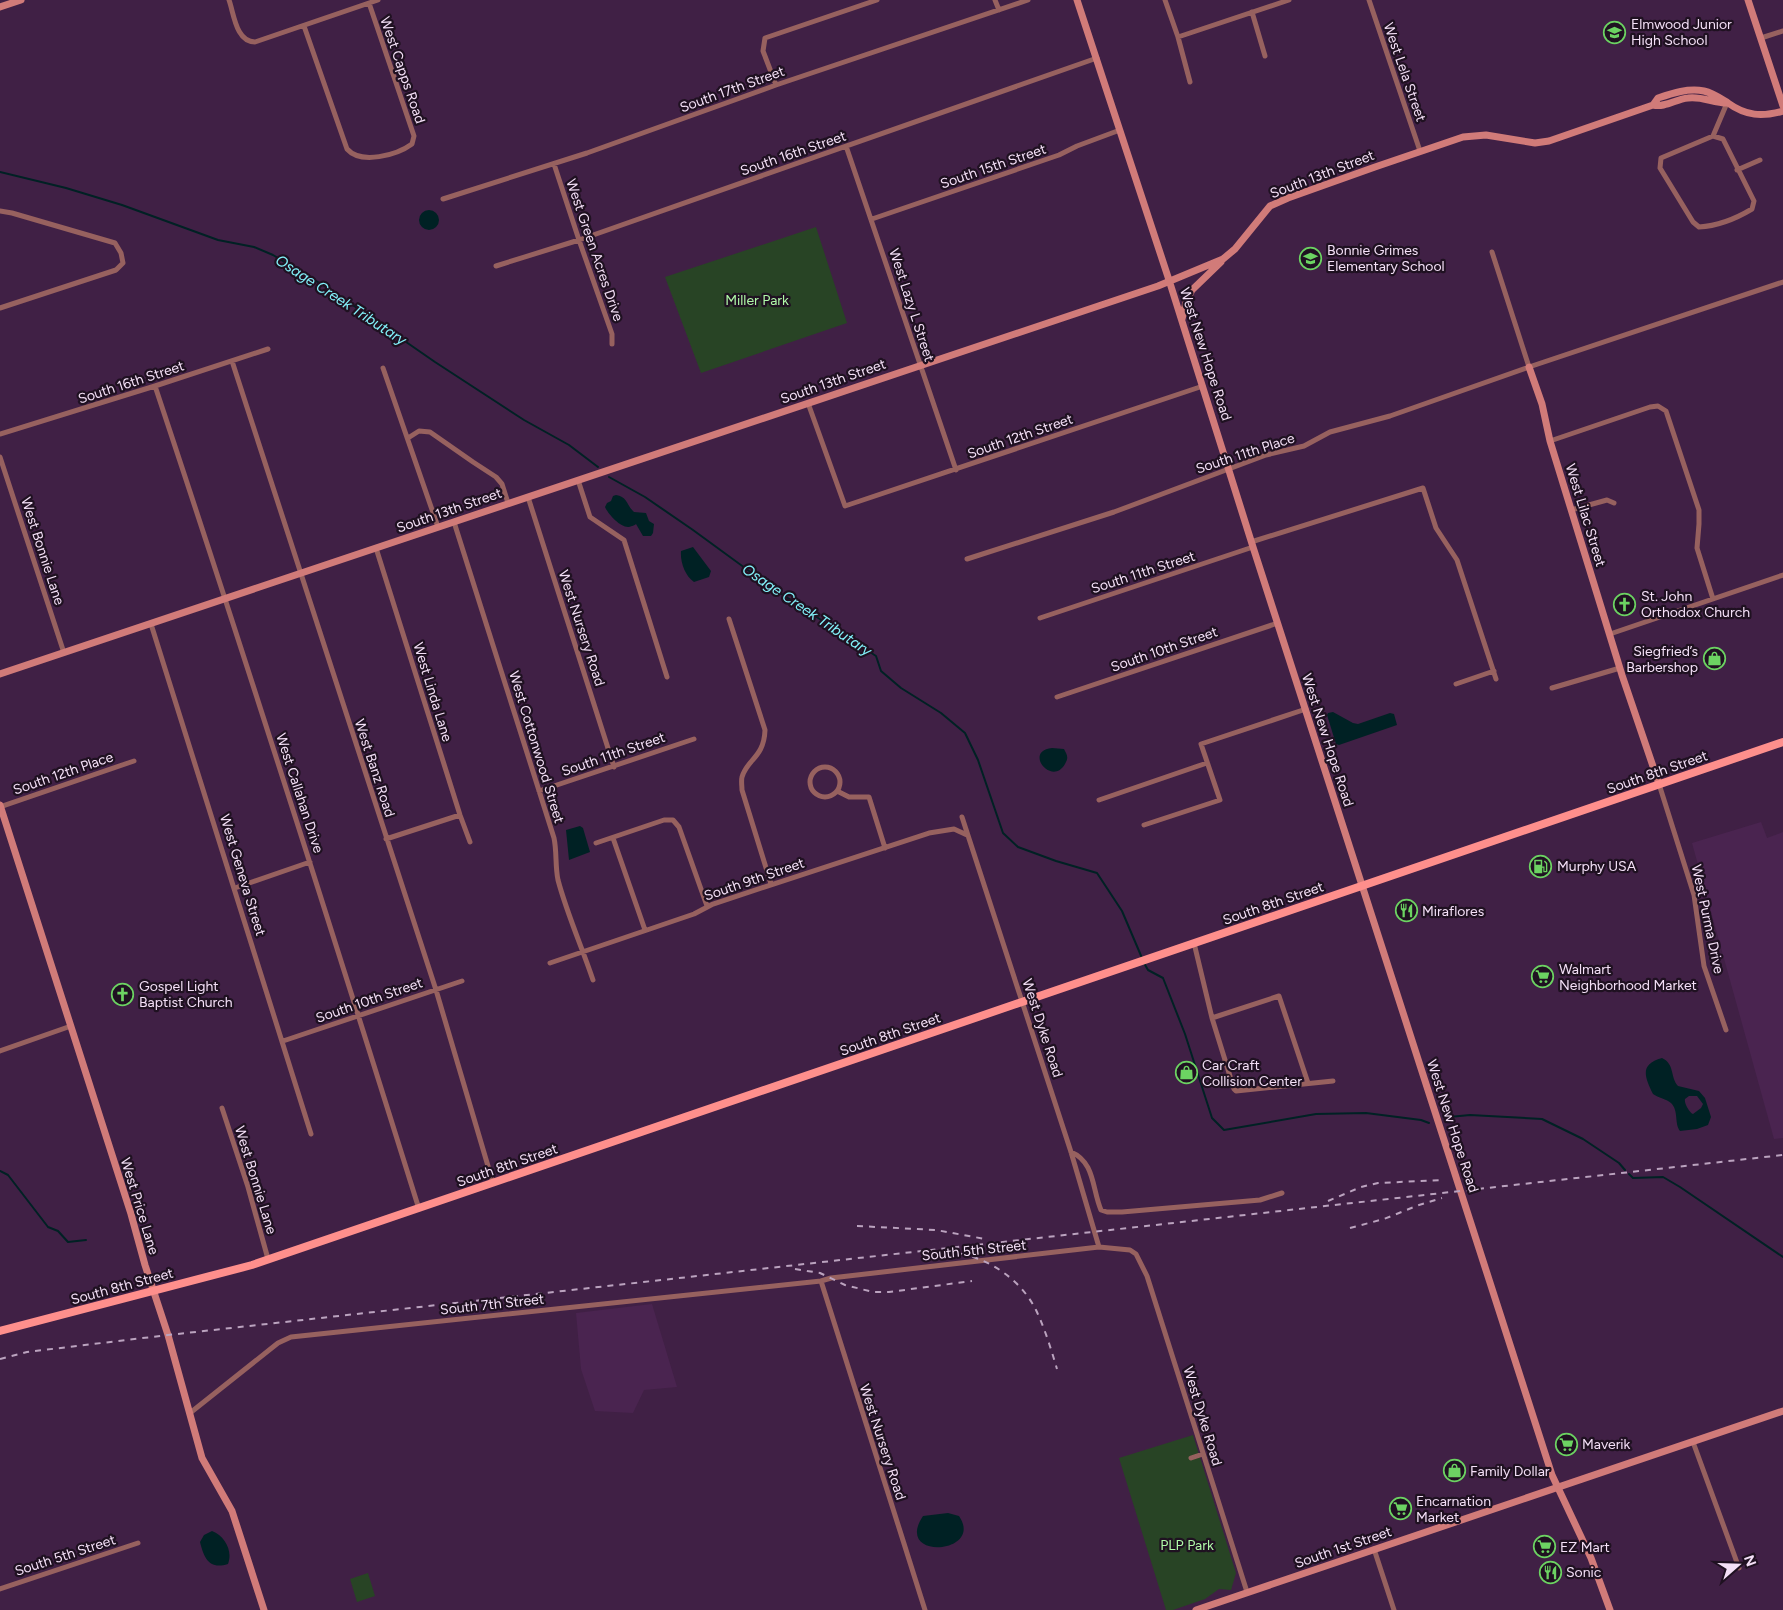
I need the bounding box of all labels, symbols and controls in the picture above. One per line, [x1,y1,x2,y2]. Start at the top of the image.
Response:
street label: West Capps Road [376,15,429,126]
place label: Elmwood Junior High School [1631,16,1732,49]
street label: West Lela Street [1380,20,1429,124]
school or university icon: Elmwood Junior High School [1603,20,1627,44]
street label: South 17th Street [678,63,787,116]
street label: South 16th Street [738,127,848,180]
street label: South 15th Street [938,140,1048,193]
street label: South 13th Street [1268,147,1377,202]
street label: West Green Acres Drive [562,177,627,324]
place label: Bonnie Grimes Elementary School [1327,242,1445,275]
street label: West Lazy L Street [885,246,938,364]
school or university icon: Bonnie Grimes Elementary School [1299,246,1323,270]
water label: Osage Creek Tributary [272,251,411,350]
street label: West New Hope Road [1176,286,1235,423]
park label: Miller Park [725,292,789,309]
street label: South 13th Street [778,355,888,407]
street label: South 16th Street [76,357,186,408]
street label: South 12th Street [965,410,1075,462]
street label: South 11th Place [1194,429,1297,477]
street label: West Lilac Street [1562,462,1609,569]
street label: South 13th Street [394,484,504,536]
street label: West Bonnie Lane [17,495,68,608]
street label: South 11th Street [1089,548,1197,597]
water label: Osage Creek Tributary [739,560,876,661]
street label: West Nursery Road [555,568,608,688]
place label: St. John Orthodox Church [1641,588,1750,621]
church icon: St. John Orthodox Church [1613,592,1637,616]
street label: South 10th Street [1109,623,1220,676]
street label: West Linda Lane [409,641,456,744]
place label: Siegfried’s Barbershop [1626,643,1698,676]
shop icon: Siegfried’s Barbershop [1702,647,1726,671]
street label: West Cottonwood Street [505,669,568,825]
street label: West New Hope Road [1298,672,1357,809]
street label: West Banz Road [351,717,398,819]
street label: South 11th Street [559,729,667,780]
street label: West Callahan Drive [272,731,327,856]
street label: South 8th Street [1605,747,1710,798]
street label: South 12th Place [11,748,116,799]
street label: West Geneva Street [216,812,269,938]
street label: South 9th Street [702,854,806,905]
fuel station icon: Murphy USA [1529,854,1553,878]
place label: Murphy USA [1557,858,1637,875]
street label: West Purma Drive [1688,863,1727,976]
street label: South 8th Street [1221,878,1326,929]
restaurant icon: Miraflores [1394,899,1418,923]
place label: Miraflores [1422,903,1484,920]
place label: Walmart Neighborhood Market [1559,961,1697,994]
supermarket icon: Walmart Neighborhood Market [1531,965,1555,989]
street label: South 10th Street [314,974,425,1027]
street label: West Dyke Road [1019,977,1066,1080]
place label: Gospel Light Baptist Church [139,978,233,1011]
church icon: Gospel Light Baptist Church [111,982,135,1006]
street label: South 8th Street [838,1009,943,1060]
place label: Car Craft Collision Center [1202,1057,1302,1090]
street label: West New Hope Road [1423,1058,1482,1195]
shop icon: Car Craft Collision Center [1174,1061,1198,1085]
street label: West Bonnie Lane [231,1124,280,1237]
street label: South 8th Street [455,1140,560,1191]
street label: West Price Lane [117,1156,162,1257]
street label: South 5th Street [921,1237,1027,1264]
street label: South 8th Street [69,1265,175,1308]
street label: South 7th Street [439,1291,545,1318]
street label: West Dyke Road [1179,1365,1226,1468]
street label: West Nursery Road [856,1382,909,1502]
supermarket icon: Maverik [1554,1432,1578,1456]
place label: Maverik [1582,1436,1631,1453]
shop icon: Family Dollar [1442,1459,1466,1483]
place label: Family Dollar [1470,1463,1550,1480]
place label: Encarnation Market [1416,1493,1491,1526]
supermarket icon: Encarnation Market [1388,1497,1412,1521]
street label: South 1st Street [1292,1523,1394,1572]
street label: South 5th Street [13,1531,118,1580]
supermarket icon: EZ Mart [1532,1535,1556,1559]
park label: PLP Park [1160,1537,1214,1554]
place label: EZ Mart [1560,1539,1610,1556]
north arrow [1713,1540,1763,1590]
text: N [1740,1553,1760,1569]
restaurant icon: Sonic [1538,1560,1562,1584]
place label: Sonic [1566,1564,1602,1581]

